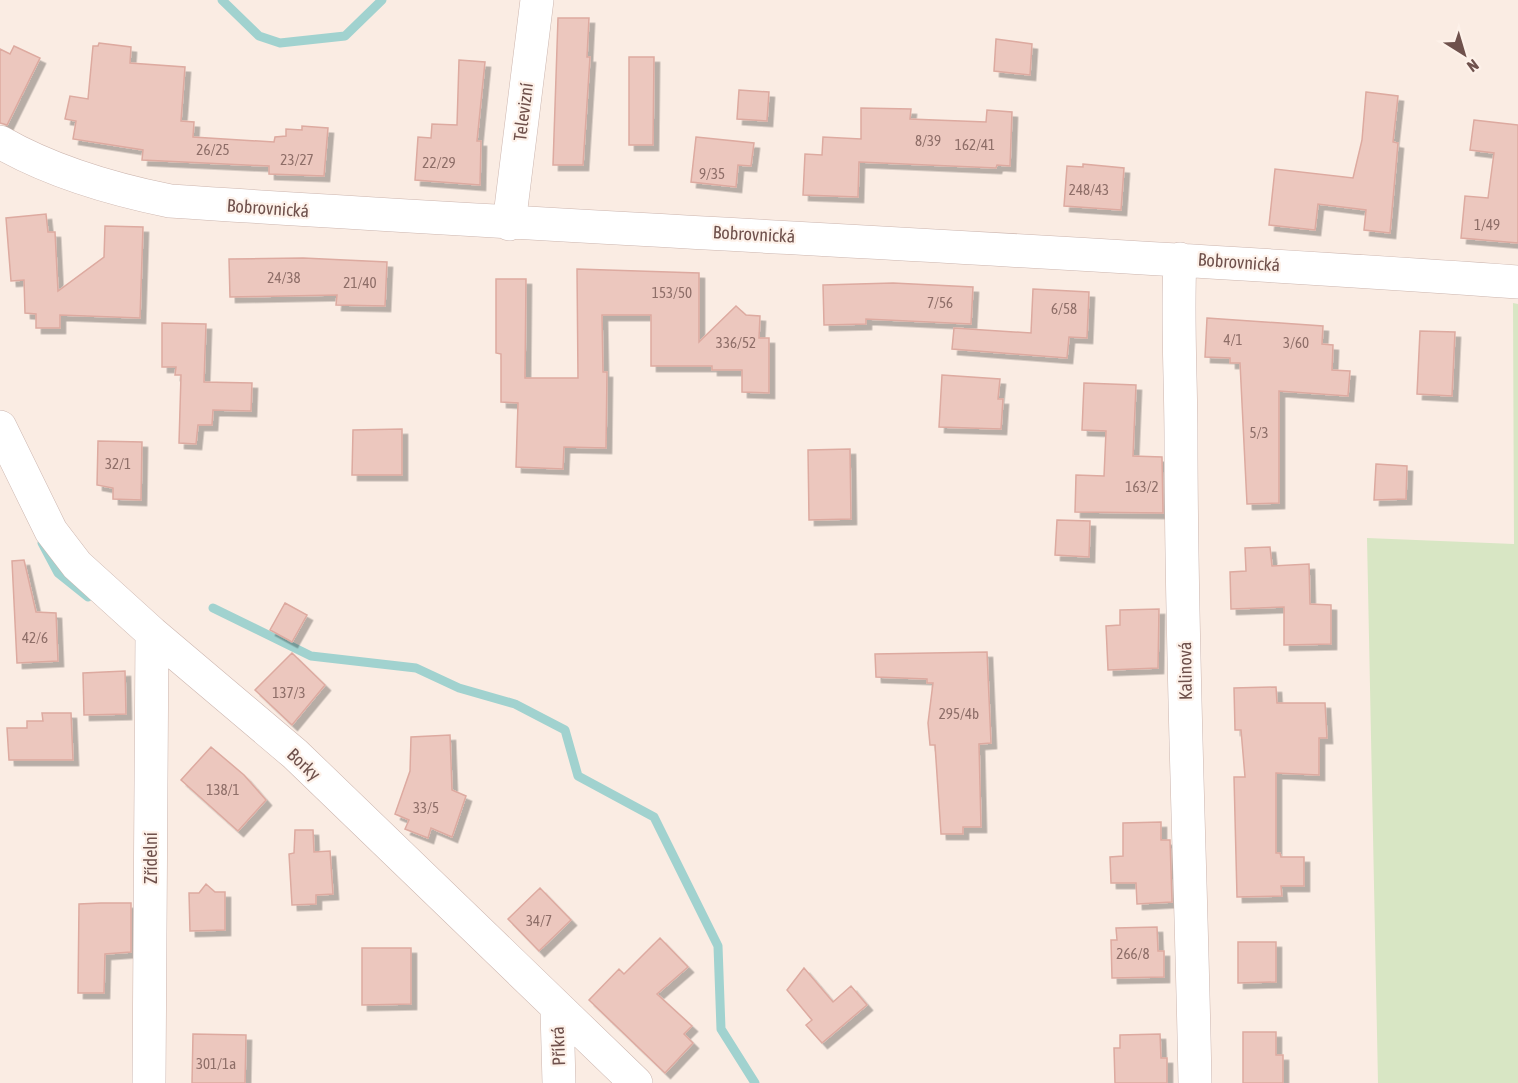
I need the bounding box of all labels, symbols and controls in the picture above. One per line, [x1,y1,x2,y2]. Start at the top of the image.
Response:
north arrow [1434,24,1494,84]
text: N [1464,56,1482,76]
street label: Televizní [509,82,537,142]
house number: 8/39 [915,132,941,149]
house number: 162/41 [955,136,995,153]
house number: 26/25 [196,141,230,158]
house number: 23/27 [280,151,314,168]
house number: 22/29 [422,154,456,171]
house number: 9/35 [699,165,725,182]
house number: 248/43 [1069,181,1109,198]
street label: Bobrovnická [226,195,310,221]
house number: 1/49 [1474,216,1500,233]
street label: Bobrovnická [712,221,796,247]
street label: Bobrovnická [1197,249,1281,275]
house number: 24/38 [267,269,301,286]
house number: 21/40 [343,274,377,291]
house number: 153/50 [652,284,692,301]
house number: 7/56 [927,294,953,311]
house number: 6/58 [1051,300,1077,317]
house number: 4/1 [1223,331,1243,348]
house number: 336/52 [716,334,756,351]
house number: 3/60 [1283,334,1309,351]
house number: 5/3 [1249,424,1269,441]
house number: 32/1 [105,455,131,472]
house number: 163/2 [1125,478,1159,495]
house number: 42/6 [22,629,48,646]
street label: Kalinová [1174,642,1196,700]
house number: 137/3 [272,684,306,701]
house number: 295/4b [939,705,979,722]
street label: Borky [283,743,325,785]
house number: 138/1 [206,781,240,798]
house number: 33/5 [413,799,439,816]
street label: Zřídelní [140,832,161,884]
house number: 34/7 [526,912,552,929]
house number: 266/8 [1116,945,1150,962]
street label: Příkrá [547,1026,569,1066]
house number: 301/1a [196,1055,236,1072]

